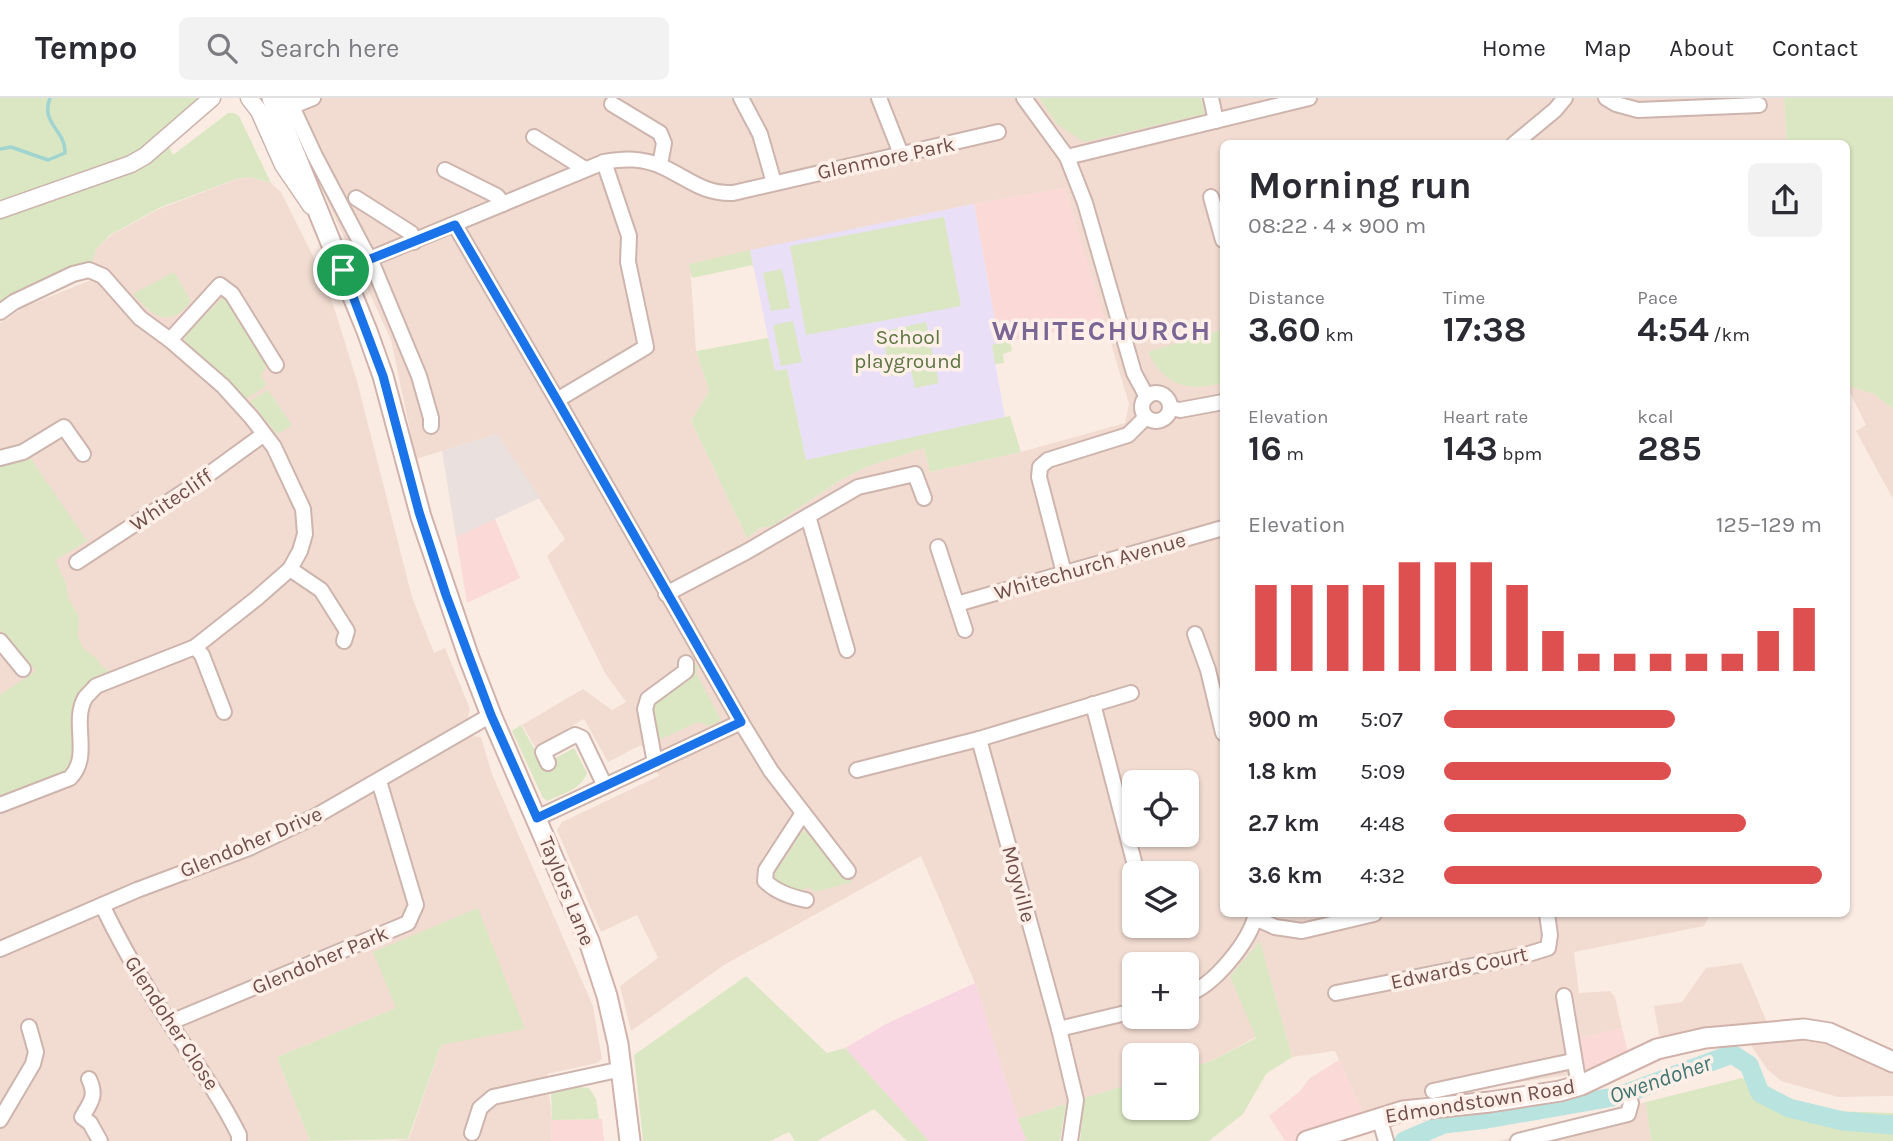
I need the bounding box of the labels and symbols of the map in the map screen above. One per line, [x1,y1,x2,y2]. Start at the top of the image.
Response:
street label: Glenmore Park [815,132,957,184]
pin [313,240,373,300]
district label: WHITECHURCH [992,314,1212,347]
park label: School playground [854,325,962,373]
street label: Whitecliff [125,463,217,536]
street label: Whitechurch Avenue [992,527,1188,605]
street label: Glendoher Drive [176,801,326,883]
street label: Taylors Lane [534,833,600,949]
street label: Moyville [997,843,1041,925]
street label: Glendoher Park [248,920,392,999]
street label: Edwards Court [1388,942,1530,994]
street label: Glendoher Close [120,952,224,1094]
water label: Owendoher [1606,1049,1716,1110]
street label: Edmondstown Road [1383,1074,1577,1128]

